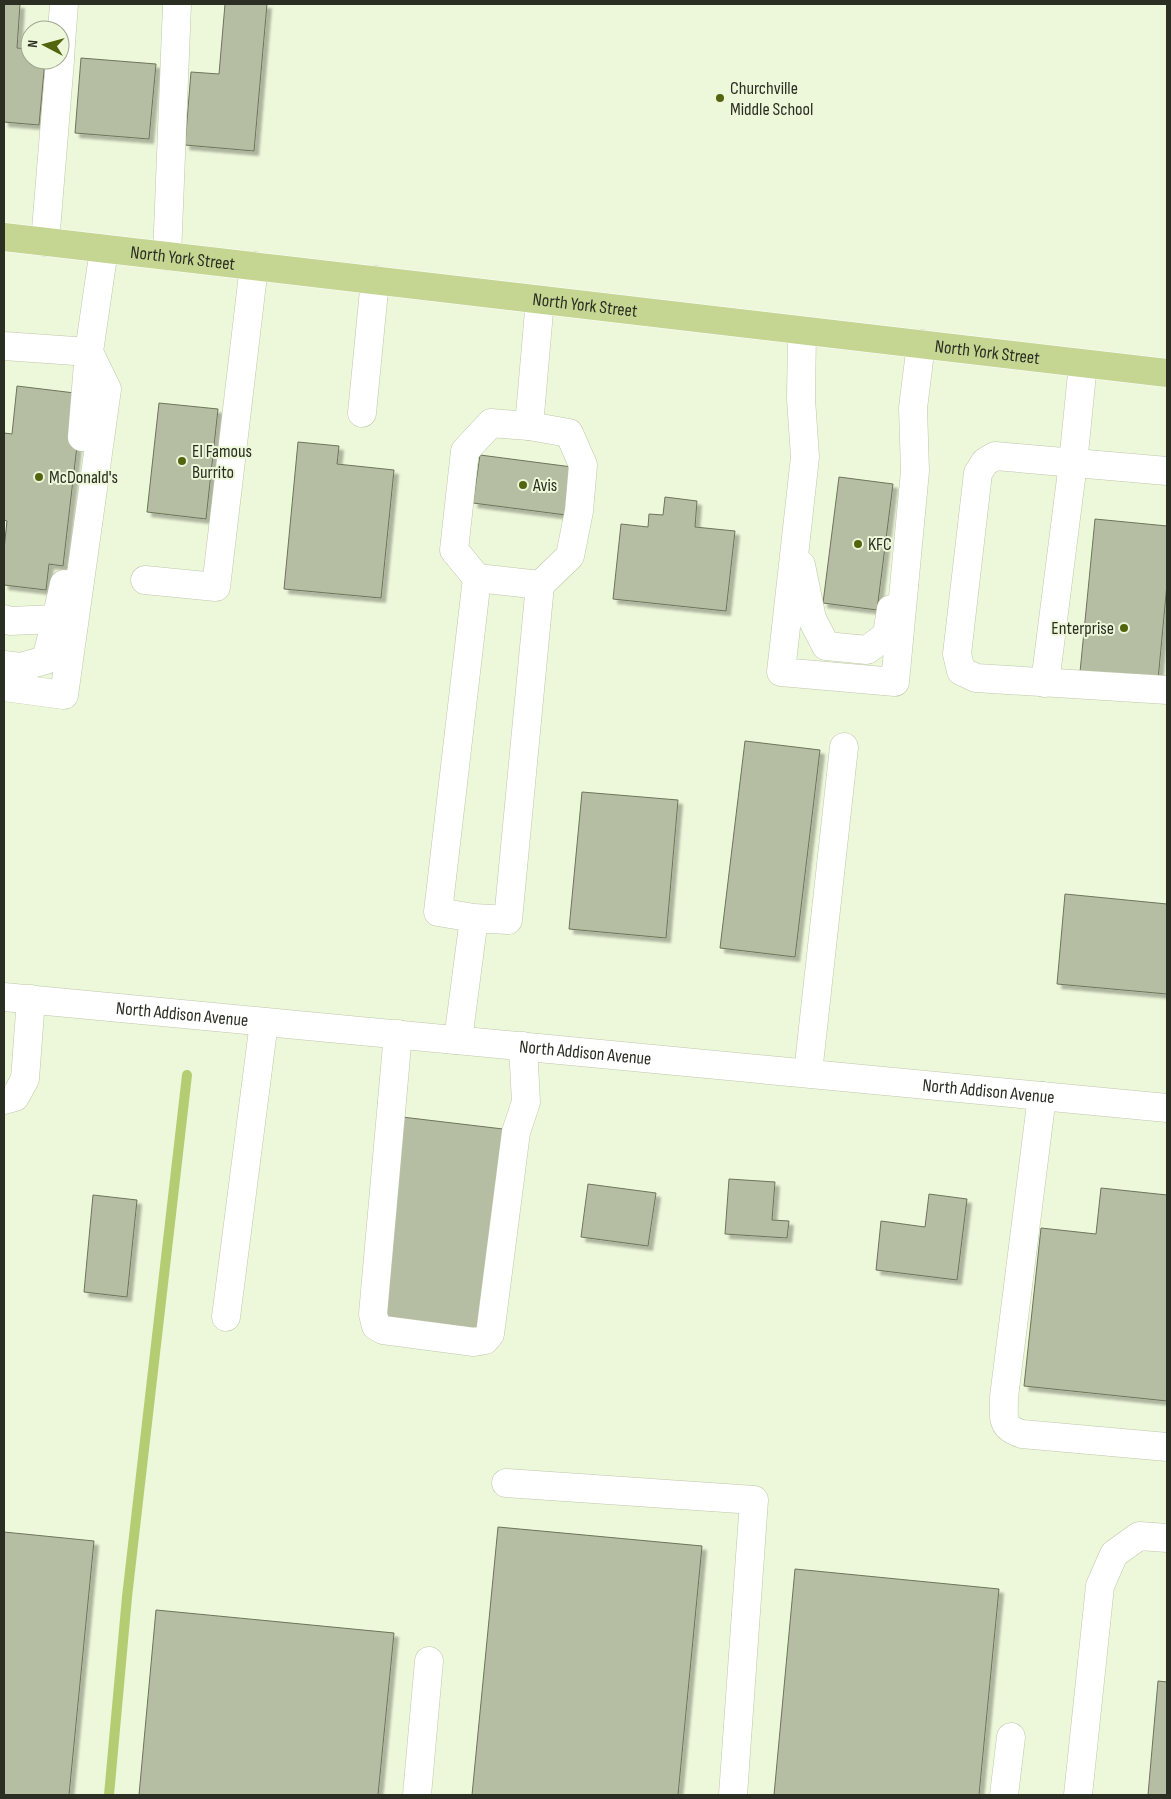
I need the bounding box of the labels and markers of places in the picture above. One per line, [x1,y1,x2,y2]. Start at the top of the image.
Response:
place label: Churchville Middle School [730,78,813,120]
marker: Churchville Middle School [714,92,726,104]
place label: El Famous Burrito [192,441,252,483]
marker: El Famous Burrito [176,455,188,467]
place label: McDonald's [49,467,118,488]
marker: McDonald's [33,471,45,483]
place label: Avis [532,475,557,496]
marker: Avis [517,479,529,491]
place label: KFC [868,534,892,555]
marker: KFC [852,538,864,550]
place label: Enterprise [1051,618,1114,639]
marker: Enterprise [1118,622,1130,634]

